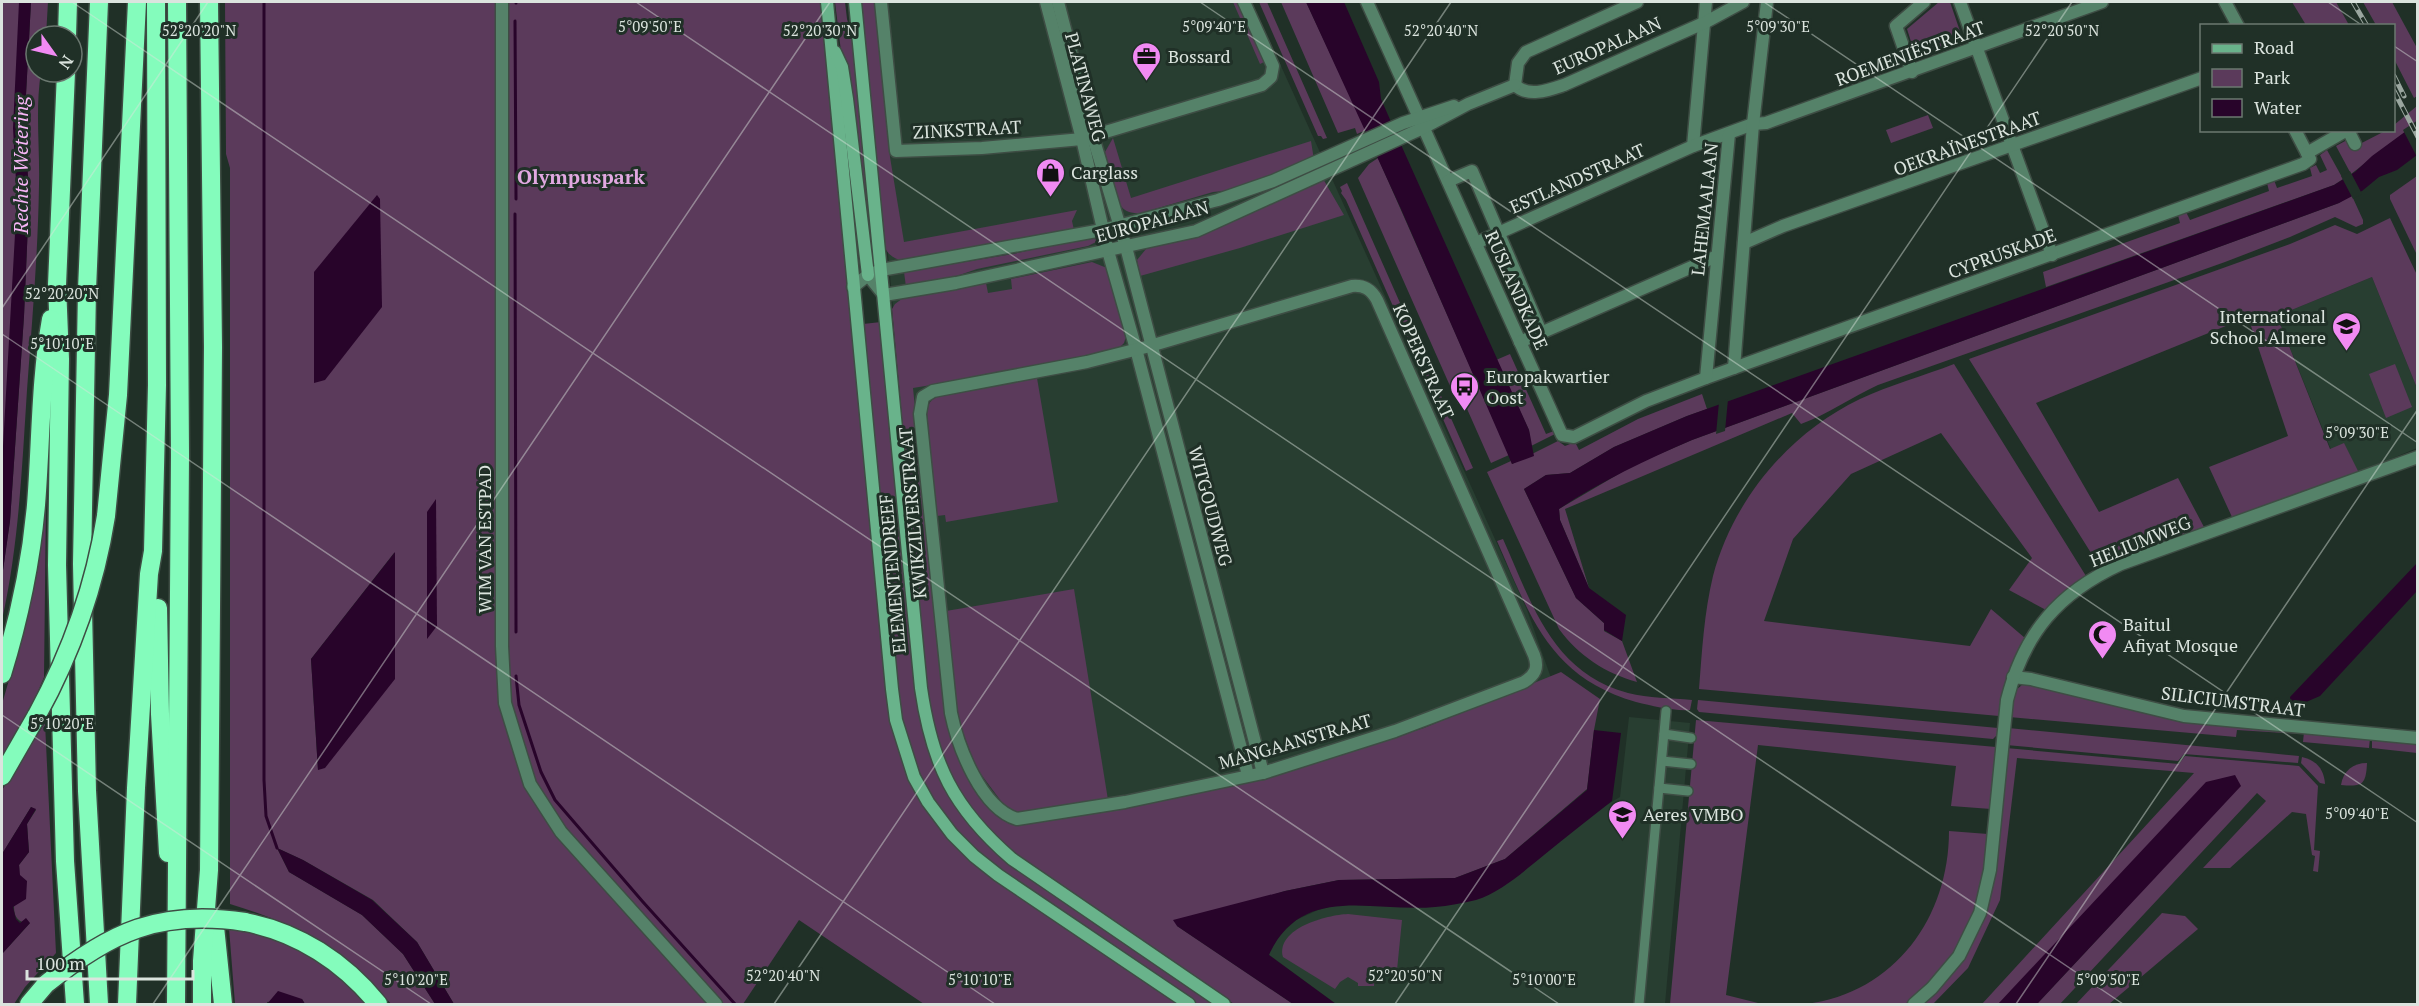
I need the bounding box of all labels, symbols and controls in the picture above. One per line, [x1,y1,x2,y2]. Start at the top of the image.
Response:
street label: EUROPALAAN [1549,10,1665,80]
street label: ROEMENIËSTRAAT [1832,15,1988,91]
text: 5°09'50"E [618,16,682,36]
text: 5°09'40"E [1182,16,1246,36]
text: 5°09'30"E [1746,16,1810,36]
text: 52°20'20"N [162,20,236,40]
text: 52°20'30"N [783,20,857,40]
text: 52°20'40"N [1404,20,1478,40]
text: 52°20'50"N [2025,20,2099,40]
north arrow [24,24,84,84]
legend [2200,24,2395,132]
street label: PLATINAWEG [1060,30,1112,145]
text: Road [2254,35,2294,59]
office icon: Bossard [1131,40,1163,82]
place label: Bossard [1168,44,1231,68]
text: N [54,51,79,74]
text: Park [2254,65,2291,89]
water label: Rechte Wetering [7,95,34,235]
text: Water [2254,95,2301,119]
street label: OEKRAÏNESTRAAT [1890,105,2044,181]
street label: ZINKSTRAAT [912,114,1022,144]
street label: ESTLANDSTRAAT [1505,137,1649,219]
street label: LAHEMAALAAN [1685,141,1723,277]
shop icon: Carglass [1034,156,1066,198]
place label: Carglass [1071,160,1138,184]
district label: Olympuspark [517,163,645,190]
street label: EUROPALAAN [1093,194,1211,248]
street label: CYPRUSKADE [1945,222,2059,284]
street label: RUSLANDKADE [1480,227,1554,353]
text: 52°20'20"N [25,283,99,303]
street label: KOPERSTRAAT [1388,300,1460,422]
place label: International School Almere [2210,304,2326,349]
school or university icon: International School Almere [2331,310,2363,352]
text: 5°10'10"E [30,333,94,353]
place label: Europakwartier Oost [1486,364,1609,409]
bus stop icon: Europakwartier Oost [1449,370,1481,412]
text: 5°09'30"E [2325,422,2389,442]
street label: KWIKZILVERSTRAAT [893,426,931,600]
street label: WITGOUDWEG [1183,443,1239,569]
street label: WIM VAN ESTPAD [472,465,496,613]
street label: ELEMENTENDREEF [873,493,911,655]
street label: HELIUMWEG [2086,510,2195,572]
place label: Baitul Afiyat Mosque [2123,612,2238,657]
mosque icon: Baitul Afiyat Mosque [2086,618,2118,660]
street label: SILICIUMSTRAAT [2160,680,2306,722]
street label: MANGAANSTRAAT [1216,708,1374,774]
text: 5°10'20"E [30,713,94,733]
school or university icon: Aeres VMBO [1606,798,1638,840]
place label: Aeres VMBO [1643,802,1744,826]
text: 5°09'40"E [2325,803,2389,823]
scale bar [27,943,194,981]
text: 100 m [36,951,85,975]
text: 52°20'40"N [746,965,820,985]
text: 52°20'50"N [1368,965,1442,985]
text: 5°10'20"E [384,969,448,989]
text: 5°10'10"E [948,969,1012,989]
text: 5°10'00"E [1512,969,1576,989]
text: 5°09'50"E [2076,969,2140,989]

